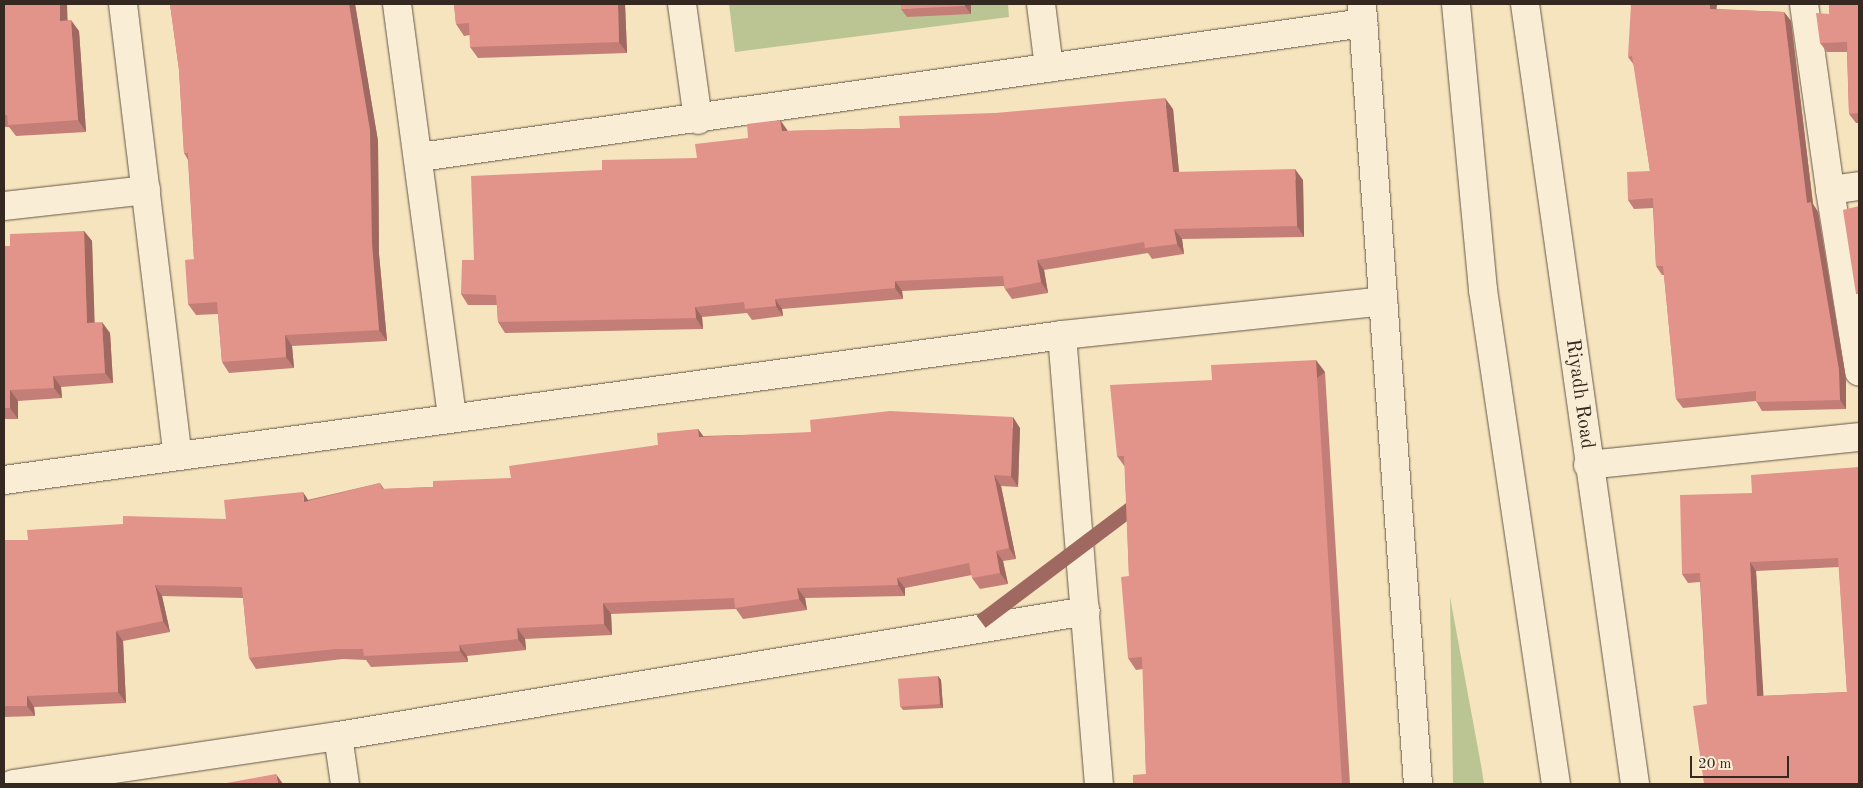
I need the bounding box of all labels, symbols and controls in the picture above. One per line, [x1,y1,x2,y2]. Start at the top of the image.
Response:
street label: Riyadh Road [1559,337,1599,451]
scale bar [1693,746,1792,778]
text: 20 m [1698,757,1732,772]

